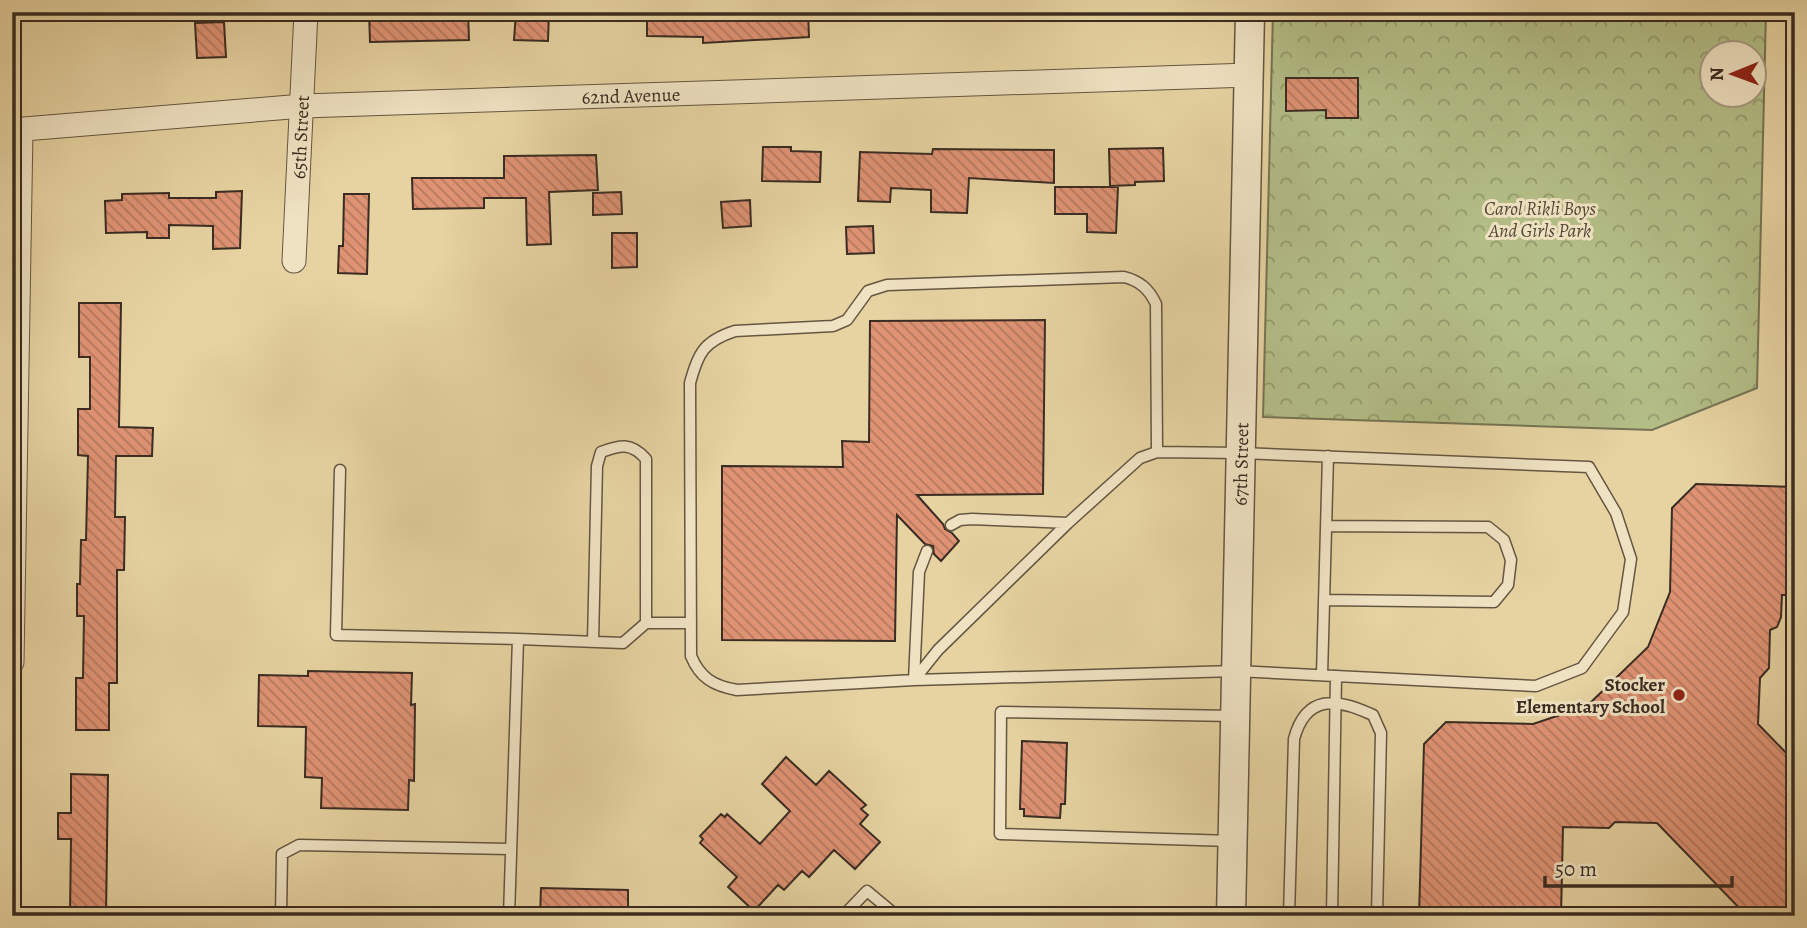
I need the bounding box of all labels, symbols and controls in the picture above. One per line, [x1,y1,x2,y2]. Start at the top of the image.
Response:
north arrow [1699,38,1769,108]
text: N [1704,67,1730,81]
street label: 62nd Avenue [581,82,681,111]
street label: 65th Street [286,95,316,180]
park label: Carol Rikli Boys And Girls Park [1484,196,1597,244]
street label: 67th Street [1228,422,1255,506]
place label: Stocker Elementary School [1516,672,1665,720]
marker: Stocker Elementary School [1671,687,1687,703]
scale bar [1545,844,1732,888]
text: 50 m [1555,855,1597,883]

